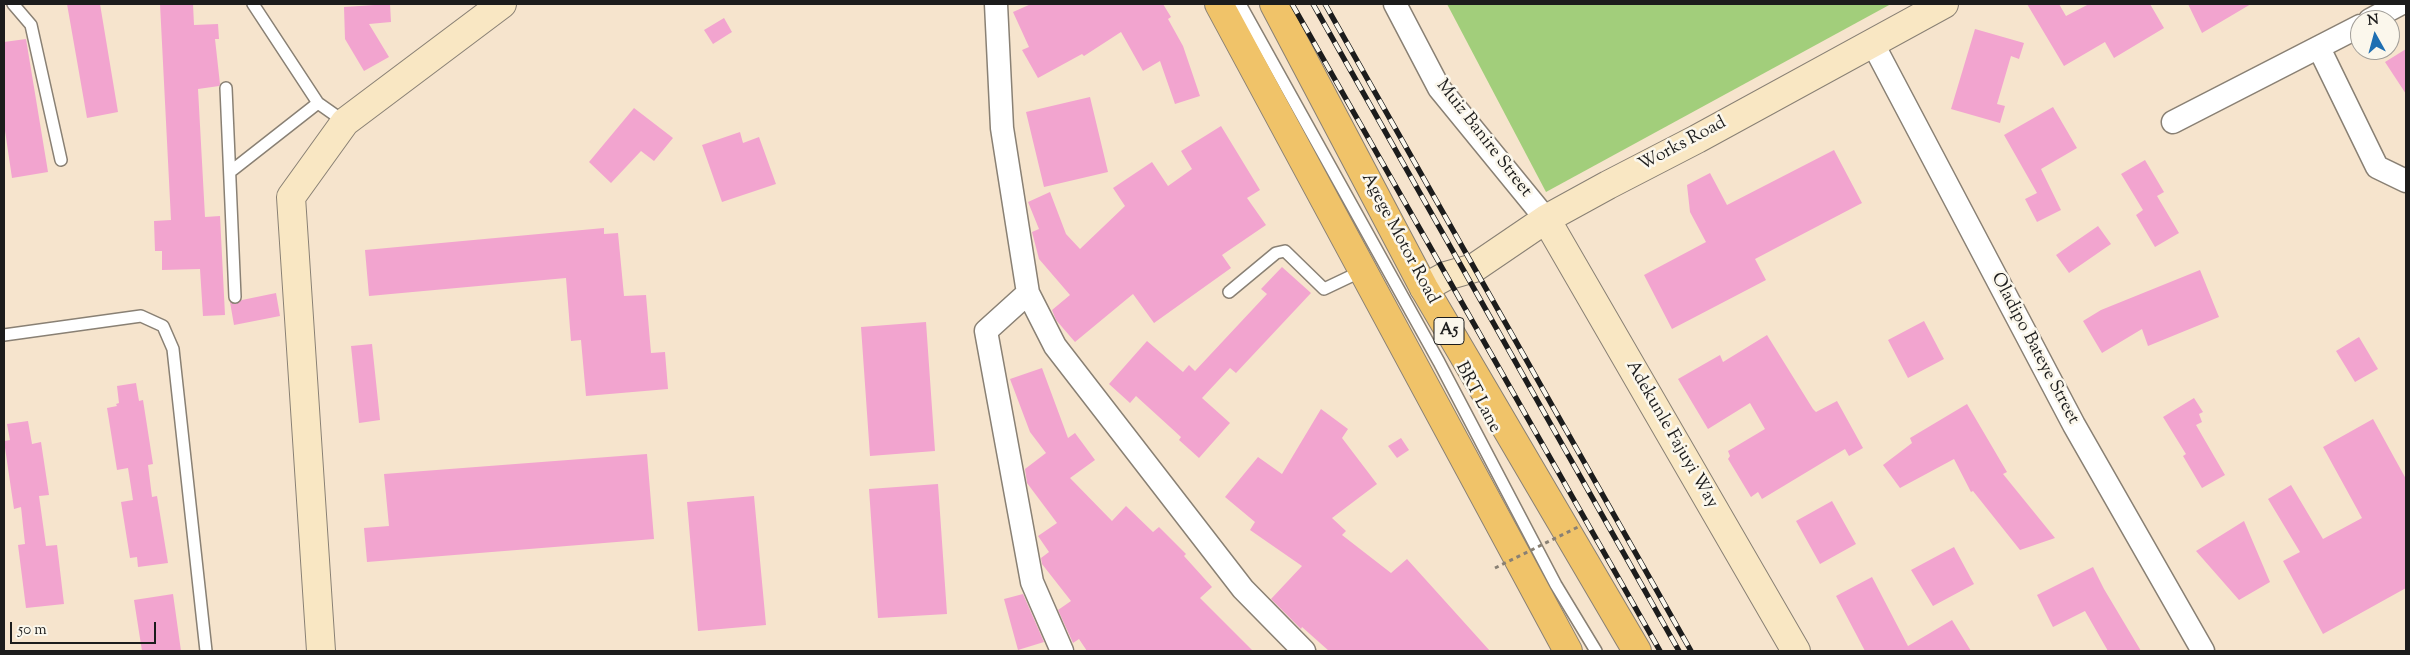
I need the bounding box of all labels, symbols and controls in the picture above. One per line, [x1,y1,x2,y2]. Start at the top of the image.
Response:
north arrow [2350,10,2400,60]
text: N [2367,10,2380,32]
street label: Muiz Banire Street [1430,76,1536,202]
street label: Works Road [1636,113,1730,177]
street label: Agege Motor Road [1355,170,1443,308]
street label: Oladipo Bateye Street [1985,270,2083,428]
road number: A5 [1434,318,1464,344]
street label: Adekunle Fajuyi Way [1620,357,1722,513]
street label: BRT Lane [1449,359,1505,437]
scale bar [12,612,159,644]
text: 50 m [18,620,47,641]

